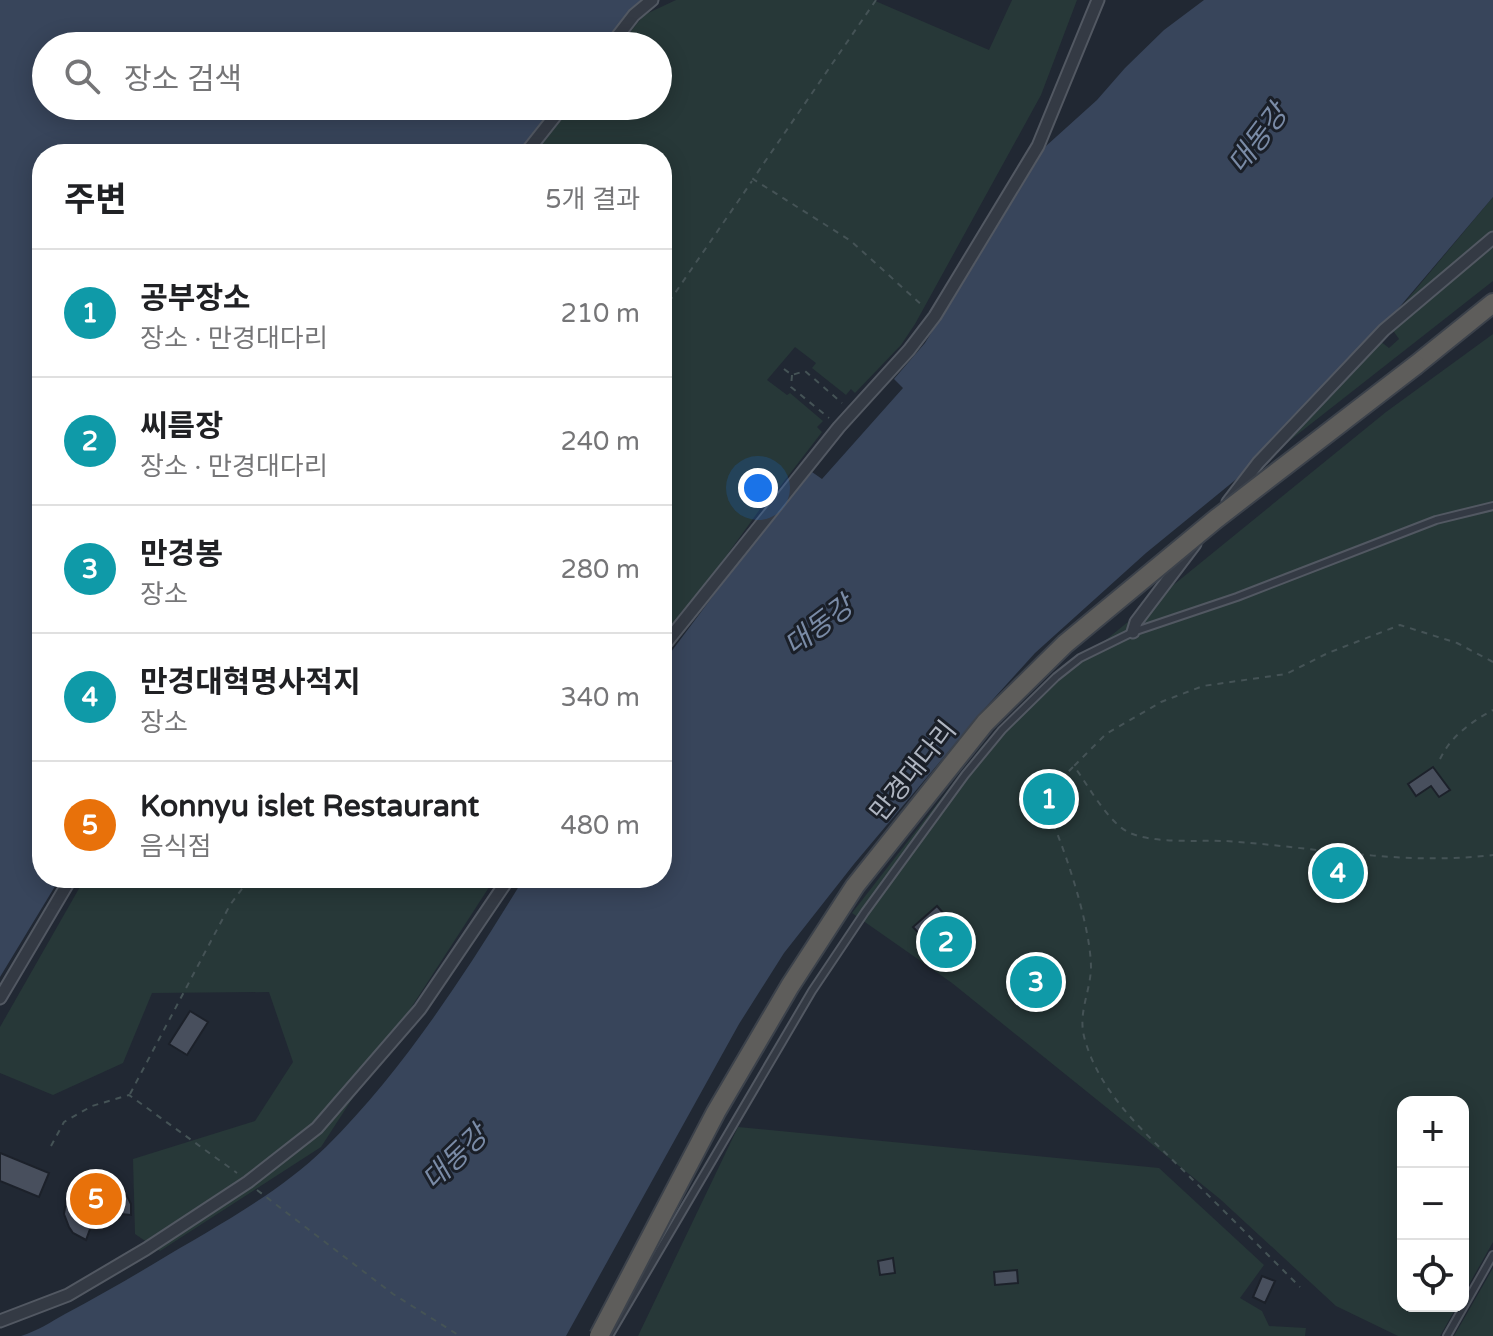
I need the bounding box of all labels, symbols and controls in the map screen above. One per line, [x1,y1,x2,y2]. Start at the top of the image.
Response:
search box [32,32,672,120]
icon: search [60,54,104,98]
text: 장소 검색 [124,61,242,98]
water label: 대동강 [1221,95,1297,180]
text: 주변 [64,180,127,221]
text: 5개 결과 [545,184,640,215]
text: 공부장소 [140,280,250,317]
text: 1 [82,298,98,329]
text: 210 m [560,298,640,329]
text: 장소 · 만경대다리 [140,323,328,354]
text: 씨름장 [140,408,223,445]
text: 2 [82,426,98,457]
text: 240 m [560,426,640,457]
text: 장소 · 만경대다리 [140,451,328,482]
your location [738,468,778,508]
text: 만경봉 [140,536,223,573]
text: 3 [82,554,98,585]
text: 280 m [560,554,640,585]
text: 장소 [140,579,188,610]
water label: 대동강 [778,587,863,663]
text: 만경대혁명사적지 [140,664,361,701]
text: 4 [82,682,98,713]
text: 340 m [560,682,640,713]
text: 장소 [140,707,188,738]
street label: 만경대다리 [863,715,963,827]
pin: 1 [1023,769,1075,829]
text: Konnyu islet Restaurant [140,788,479,825]
text: 5 [82,810,98,841]
text: 480 m [560,810,640,841]
text: 음식점 [140,831,212,862]
pin: 4 [1312,843,1364,903]
pin: 2 [920,912,972,972]
pin: 3 [1010,952,1062,1012]
map controls [1397,1096,1469,1312]
button: + [1397,1096,1469,1168]
water label: 대동강 [415,1117,497,1197]
button: − [1397,1168,1469,1240]
pin: 5 [70,1169,122,1229]
button: locate [1397,1240,1469,1312]

